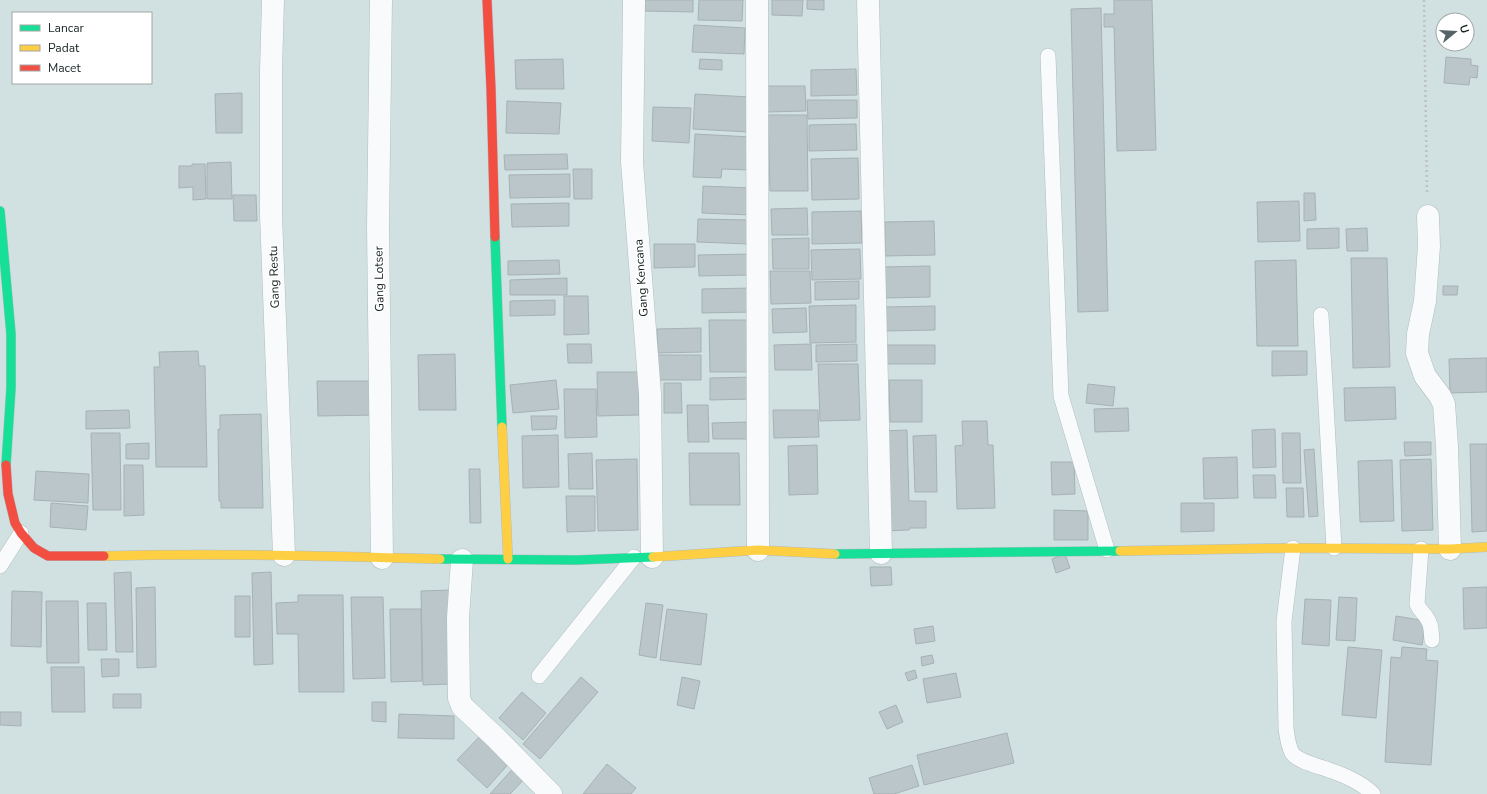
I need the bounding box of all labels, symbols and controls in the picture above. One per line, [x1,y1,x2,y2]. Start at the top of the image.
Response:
legend [12,12,152,84]
north arrow [1435,12,1475,52]
text: Lancar [48,20,85,36]
text: U [1456,23,1472,35]
text: Padat [48,40,80,56]
text: Macet [48,60,81,76]
street label: Gang Kencana [630,239,652,317]
street label: Gang Restu [265,245,283,309]
street label: Gang Lotser [370,245,388,312]

